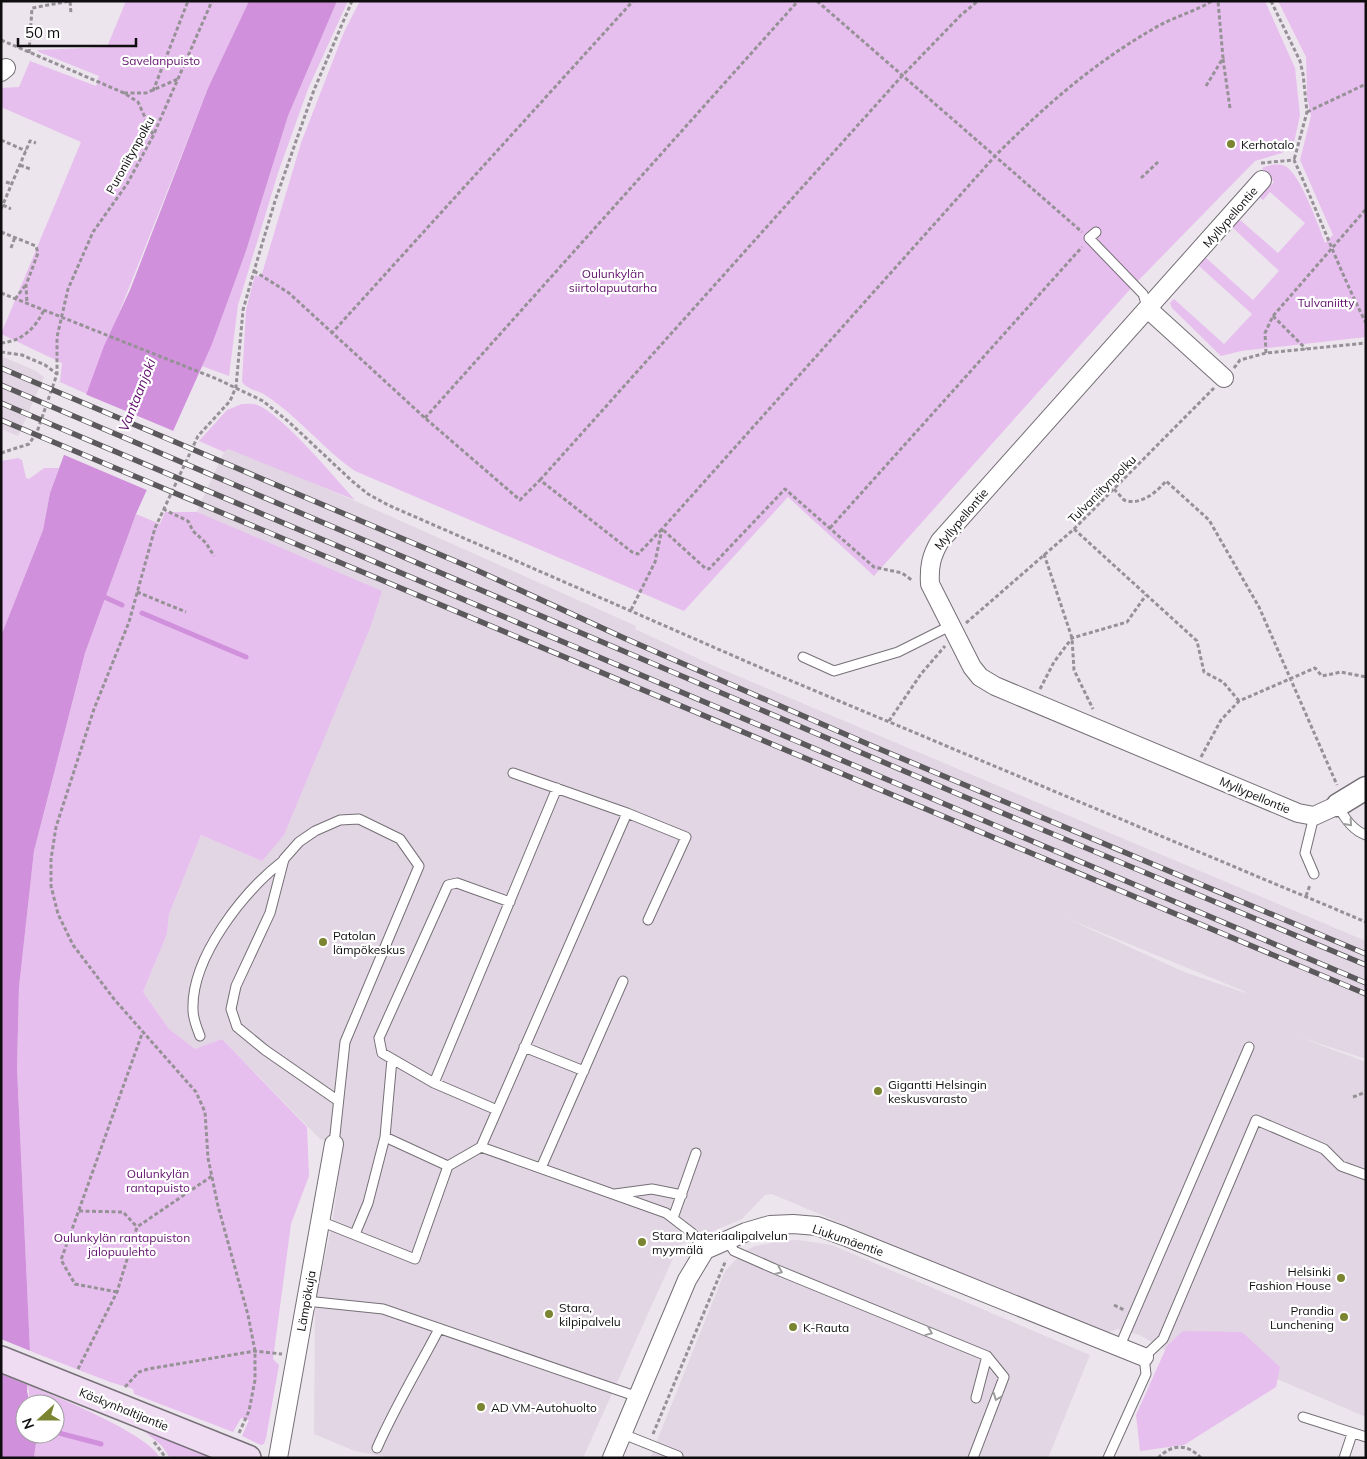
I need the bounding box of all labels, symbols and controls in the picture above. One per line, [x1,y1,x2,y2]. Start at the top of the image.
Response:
scale bar [18,15,135,47]
text: 50 m [25,23,60,42]
park label: Savelanpuisto [122,53,200,68]
street label: Puroniitynpolku [103,114,157,196]
place label: Kerhotalo [1241,137,1294,152]
marker: Kerhotalo [1225,138,1237,150]
street label: Myllypellontie [1200,184,1260,250]
park label: Oulunkylän siirtolapuutarha [569,266,657,295]
park label: Tulvaniitty [1297,295,1355,310]
water label: Vantaanjoki [114,355,160,434]
street label: Tulvaniitynpolku [1065,452,1139,526]
street label: Myllypellontie [931,485,991,553]
street label: Myllypellontie [1217,773,1293,817]
one-way arrow [1343,817,1352,826]
place label: Patolan lämpökeskus [333,928,405,957]
marker: Patolan lämpökeskus [317,936,329,948]
place label: Gigantti Helsingin keskusvarasto [888,1077,987,1106]
marker: Gigantti Helsingin keskusvarasto [872,1085,884,1097]
park label: Oulunkylän rantapuisto [126,1166,190,1195]
street label: Liukumäentie [810,1221,886,1259]
place label: Stara Materiaalipalvelun myymälä [652,1228,788,1257]
park label: Oulunkylän rantapuiston jalopuulehto [54,1230,190,1259]
marker: Stara Materiaalipalvelun myymälä [636,1236,648,1248]
place label: Helsinki Fashion House [1249,1264,1331,1293]
one-way arrow [774,1265,783,1275]
street label: Lämpökuja [293,1269,319,1333]
marker: Helsinki Fashion House [1335,1272,1347,1284]
place label: Stara, kilpipalvelu [559,1300,621,1329]
place label: Prandia Lunchening [1270,1303,1334,1332]
marker: Stara, kilpipalvelu [543,1308,555,1320]
marker: Prandia Lunchening [1338,1311,1350,1323]
place label: K-Rauta [803,1320,849,1335]
marker: K-Rauta [787,1321,799,1333]
one-way arrow [925,1327,933,1337]
street label: Käskynhaltijantie [77,1384,171,1434]
one-way arrow [993,1392,1003,1400]
north arrow [15,1394,65,1444]
place label: AD VM-Autohuolto [491,1400,597,1415]
marker: AD VM-Autohuolto [475,1401,487,1413]
text: N [18,1415,38,1432]

